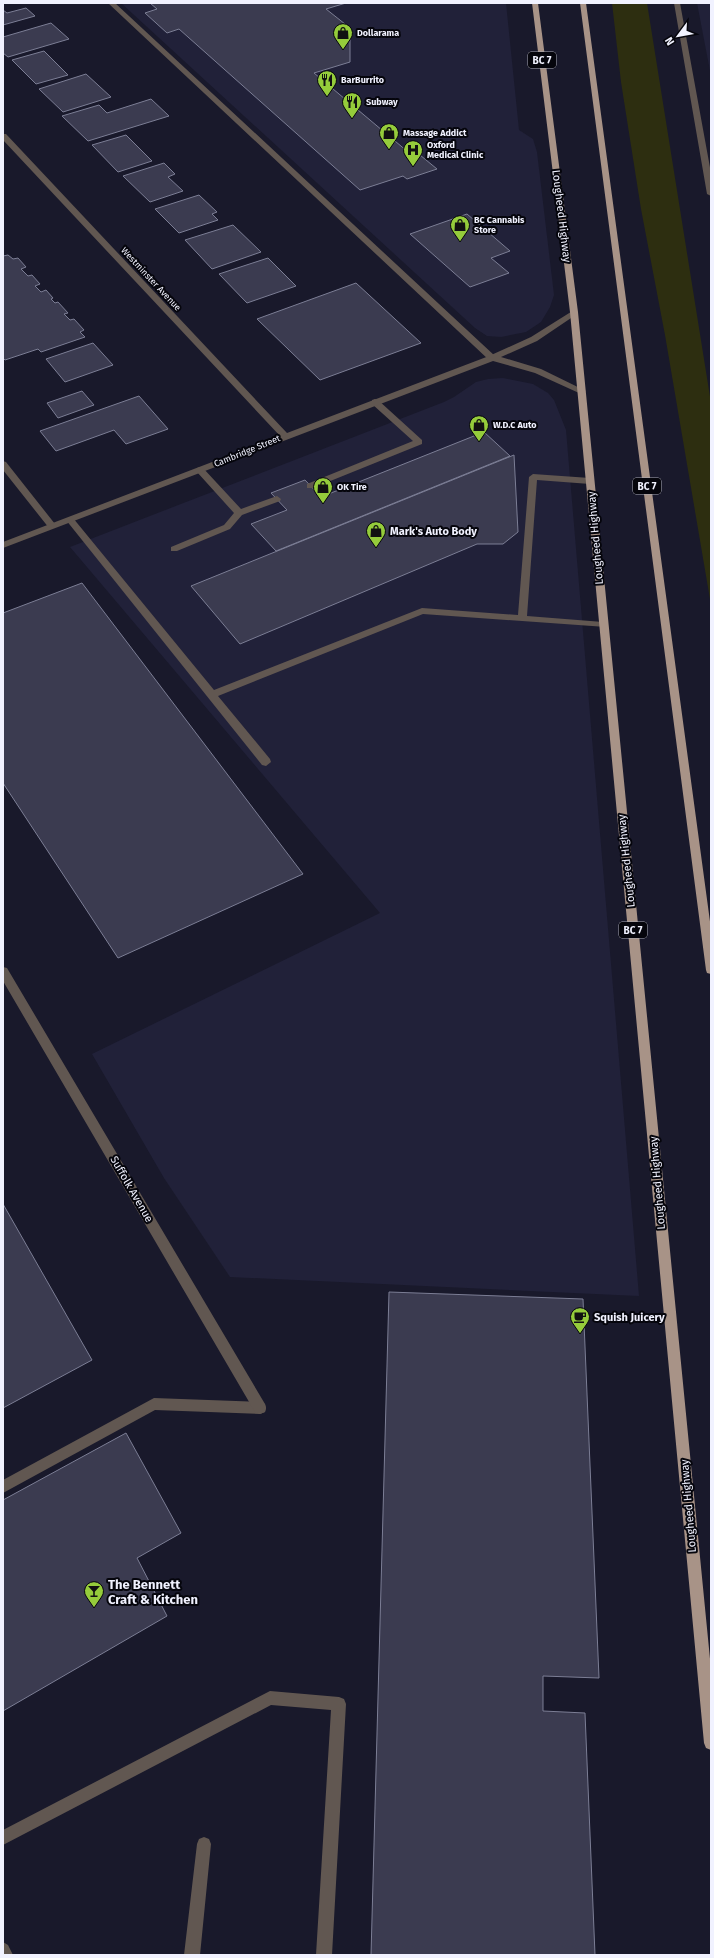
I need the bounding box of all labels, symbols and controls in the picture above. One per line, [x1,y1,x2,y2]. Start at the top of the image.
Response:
north arrow [658,16,698,56]
shop icon: Dollarama [332,22,354,50]
place label: Dollarama [357,28,399,38]
text: N [662,34,677,48]
road number: BC 7 [528,52,556,68]
restaurant icon: BarBurrito [316,69,338,97]
place label: BarBurrito [341,75,384,85]
restaurant icon: Subway [341,91,363,119]
place label: Subway [366,97,398,107]
shop icon: Massage Addict [378,122,400,150]
place label: Massage Addict [403,128,467,138]
hospital icon: Oxford Medical Clinic [402,139,424,167]
place label: Oxford Medical Clinic [427,140,484,160]
street label: Lougheed Highway [549,169,574,264]
shop icon: BC Cannabis Store [449,214,471,242]
place label: BC Cannabis Store [474,215,525,235]
street label: Westminster Avenue [119,245,183,313]
shop icon: W.D.C Auto [468,414,490,442]
place label: W.D.C Auto [493,420,537,430]
street label: Cambridge Street [212,433,282,469]
shop icon: OK Tire [312,476,334,504]
road number: BC 7 [633,478,661,494]
place label: OK Tire [337,482,367,492]
street label: Lougheed Highway [585,490,606,585]
shop icon: Mark's Auto Body [365,520,387,548]
place label: Mark's Auto Body [390,525,477,538]
street label: Lougheed Highway [615,813,638,908]
road number: BC 7 [619,922,647,938]
street label: Lougheed Highway [647,1135,668,1230]
street label: Suffolk Avenue [107,1154,156,1225]
cafe icon: Squish Juicery [569,1306,591,1334]
place label: Squish Juicery [594,1311,665,1324]
street label: Lougheed Highway [678,1458,699,1553]
place label: The Bennett Craft & Kitchen [108,1577,198,1607]
bar icon: The Bennett Craft & Kitchen [83,1580,105,1608]

